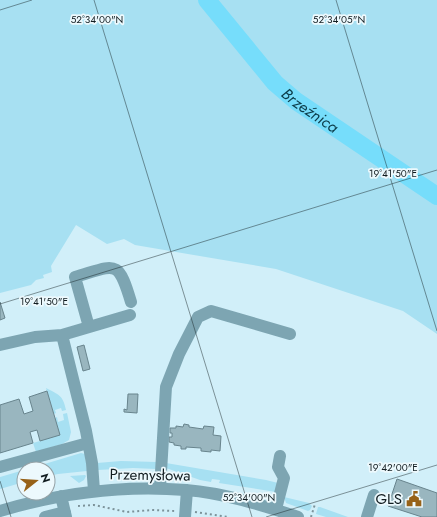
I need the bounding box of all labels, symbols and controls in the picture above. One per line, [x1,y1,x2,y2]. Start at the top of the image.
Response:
text: 52°34'00"N [71,12,123,27]
text: 52°34'05"N [313,12,365,27]
water label: Brzeźnica [276,83,343,139]
text: 19°41'50"E [369,166,417,181]
text: 19°41'50"E [20,294,68,309]
text: 19°42'00"E [368,460,418,475]
north arrow [16,461,56,501]
street label: Przemysłowa [109,463,191,487]
text: N [37,472,54,485]
place label: GLS [375,488,402,510]
text: 52°34'00"N [223,490,275,505]
public building icon: GLS [405,490,423,508]

